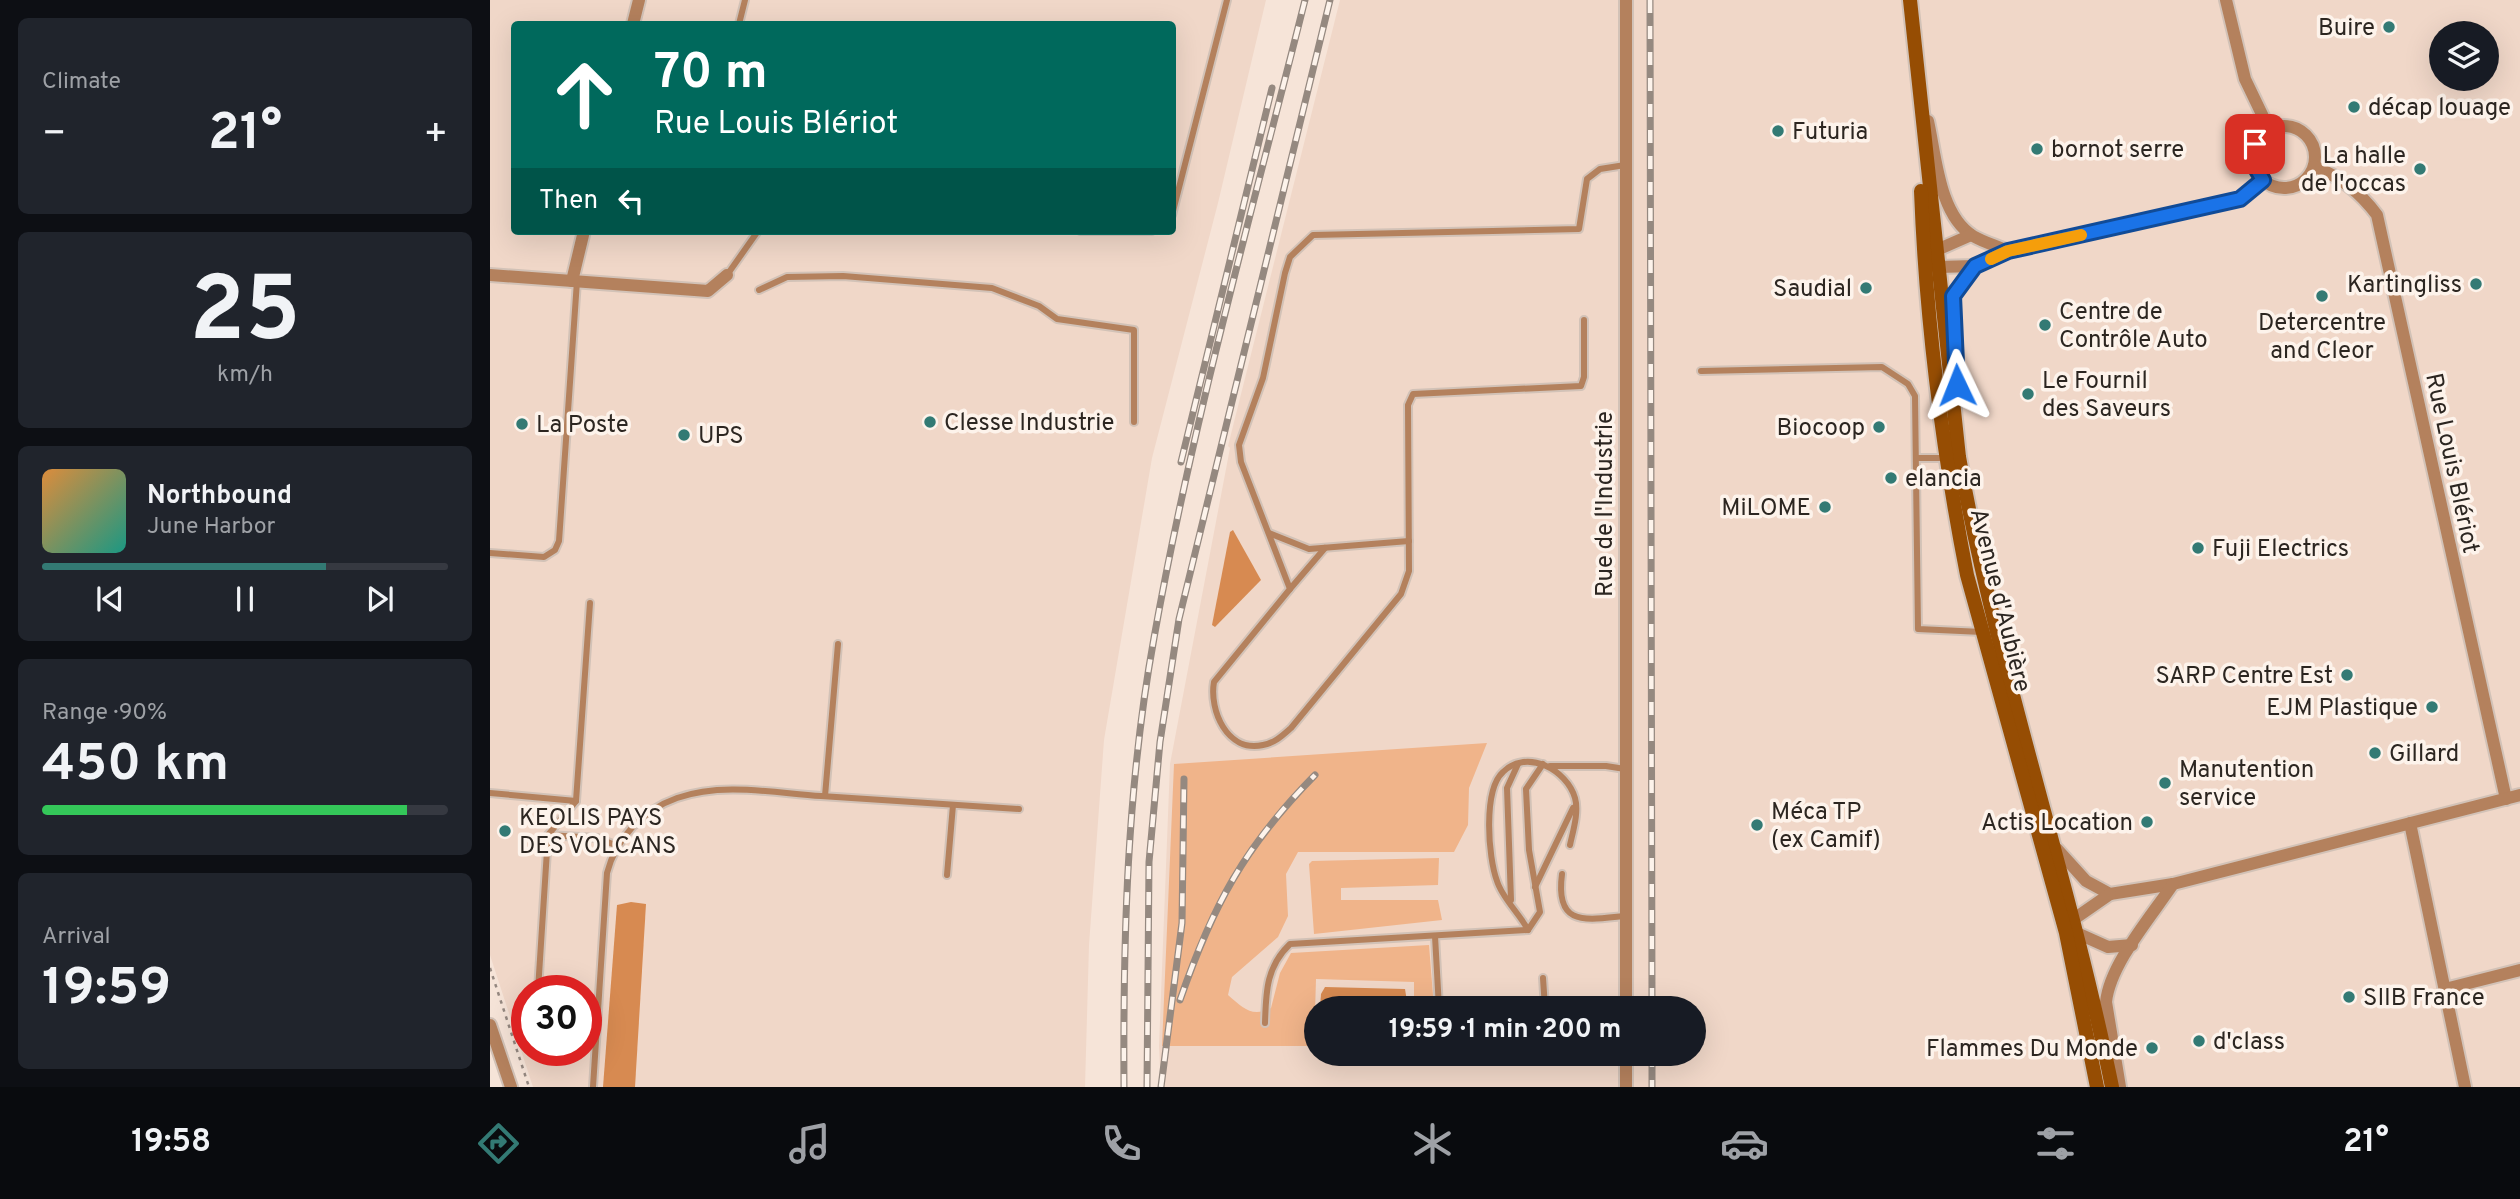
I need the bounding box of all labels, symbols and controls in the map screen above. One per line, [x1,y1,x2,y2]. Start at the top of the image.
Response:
place label: Buire [2318,14,2375,44]
marker: Buire [2381,19,2397,35]
map controls [2429,21,2499,91]
button: layers [2429,21,2499,91]
text: 70 m [654,44,768,106]
icon: ahead [539,49,630,140]
text: Climate [42,68,121,97]
place label: décap louage [2368,94,2511,124]
marker: décap louage [2346,99,2362,115]
text: 21° [208,102,282,168]
text: Rue Louis Blériot [654,105,898,145]
text: − [42,111,67,160]
text: + [423,111,448,160]
pin [2225,114,2285,174]
place label: Futuria [1792,118,1868,148]
marker: Futuria [1770,123,1786,139]
icon: arrive [2236,125,2274,163]
place label: bornot serre [2051,136,2184,166]
marker: bornot serre [2029,141,2045,157]
place label: La halle de l'occas [2301,142,2406,200]
marker: La halle de l'occas [2412,161,2428,177]
icon: left [612,182,650,220]
text: Then [539,185,598,218]
text: 25 [189,258,301,373]
place label: Kartingliss [2347,271,2462,301]
place label: Saudial [1773,275,1852,305]
marker: Kartingliss [2468,276,2484,292]
marker: Saudial [1858,280,1874,296]
marker: Detercentre and Cleor [2314,288,2330,304]
place label: Centre de Contrôle Auto [2059,298,2208,356]
place label: Detercentre and Cleor [2258,309,2386,367]
marker: Centre de Contrôle Auto [2037,317,2053,333]
position arrow [1920,348,1994,422]
text: km/h [217,361,273,390]
place label: Le Fournil des Saveurs [2042,367,2171,425]
street label: Rue Louis Blériot [2417,371,2485,556]
marker: Le Fournil des Saveurs [2020,386,2036,402]
place label: Clesse Industrie [944,409,1114,439]
place label: La Poste [536,411,629,441]
street label: Rue de l'Industrie [1591,411,1621,597]
marker: Clesse Industrie [922,414,938,430]
place label: Biocoop [1777,414,1865,444]
marker: La Poste [514,416,530,432]
marker: Biocoop [1871,419,1887,435]
place label: UPS [698,422,744,452]
marker: UPS [676,427,692,443]
place label: elancia [1905,465,1982,495]
marker: elancia [1883,470,1899,486]
text: Northbound [147,480,292,513]
place label: MiLOME [1721,494,1811,524]
marker: MiLOME [1817,499,1833,515]
street label: Avenue d'Aubière [1962,505,2036,695]
text: June Harbor [147,513,275,542]
place label: Fuji Electrics [2212,535,2349,565]
marker: Fuji Electrics [2190,540,2206,556]
icon: previous [91,580,129,618]
icon: pause [226,580,264,618]
icon: next [361,580,399,618]
place label: SARP Centre Est [2155,662,2333,692]
marker: SARP Centre Est [2339,667,2355,683]
place label: EJM Plastique [2266,694,2418,724]
text: Range · 90% [42,699,167,728]
marker: EJM Plastique [2424,699,2440,715]
text: 450 km [42,733,229,799]
place label: Gillard [2389,740,2459,770]
marker: Gillard [2367,745,2383,761]
place label: Manutention service [2179,756,2314,814]
marker: Manutention service [2157,775,2173,791]
place label: Méca TP (ex Camif) [1771,798,1881,856]
place label: KEOLIS PAYS DES VOLCANS [519,804,676,862]
place label: Actis Location [1981,809,2133,839]
marker: Actis Location [2139,814,2155,830]
marker: Méca TP (ex Camif) [1749,817,1765,833]
marker: KEOLIS PAYS DES VOLCANS [497,823,513,839]
text: Arrival [42,923,111,952]
text: 19:59 [42,957,171,1023]
speed limit sign: 30 [511,975,602,1066]
place label: SIIB France [2363,984,2485,1014]
marker: SIIB France [2341,989,2357,1005]
text: 19:59 · 1 min · 200 m [1389,1014,1621,1047]
place label: d'class [2213,1028,2285,1058]
marker: d'class [2191,1033,2207,1049]
place label: Flammes Du Monde [1926,1035,2138,1065]
marker: Flammes Du Monde [2144,1040,2160,1056]
icon: directions [474,1119,523,1168]
icon: music [785,1119,834,1168]
icon: phone [1097,1119,1146,1168]
icon: climate [1408,1119,1457,1168]
icon: car [1720,1119,1769,1168]
icon: filters [2031,1119,2080,1168]
text: 19:58 [131,1123,211,1163]
text: 21° [2343,1123,2389,1163]

